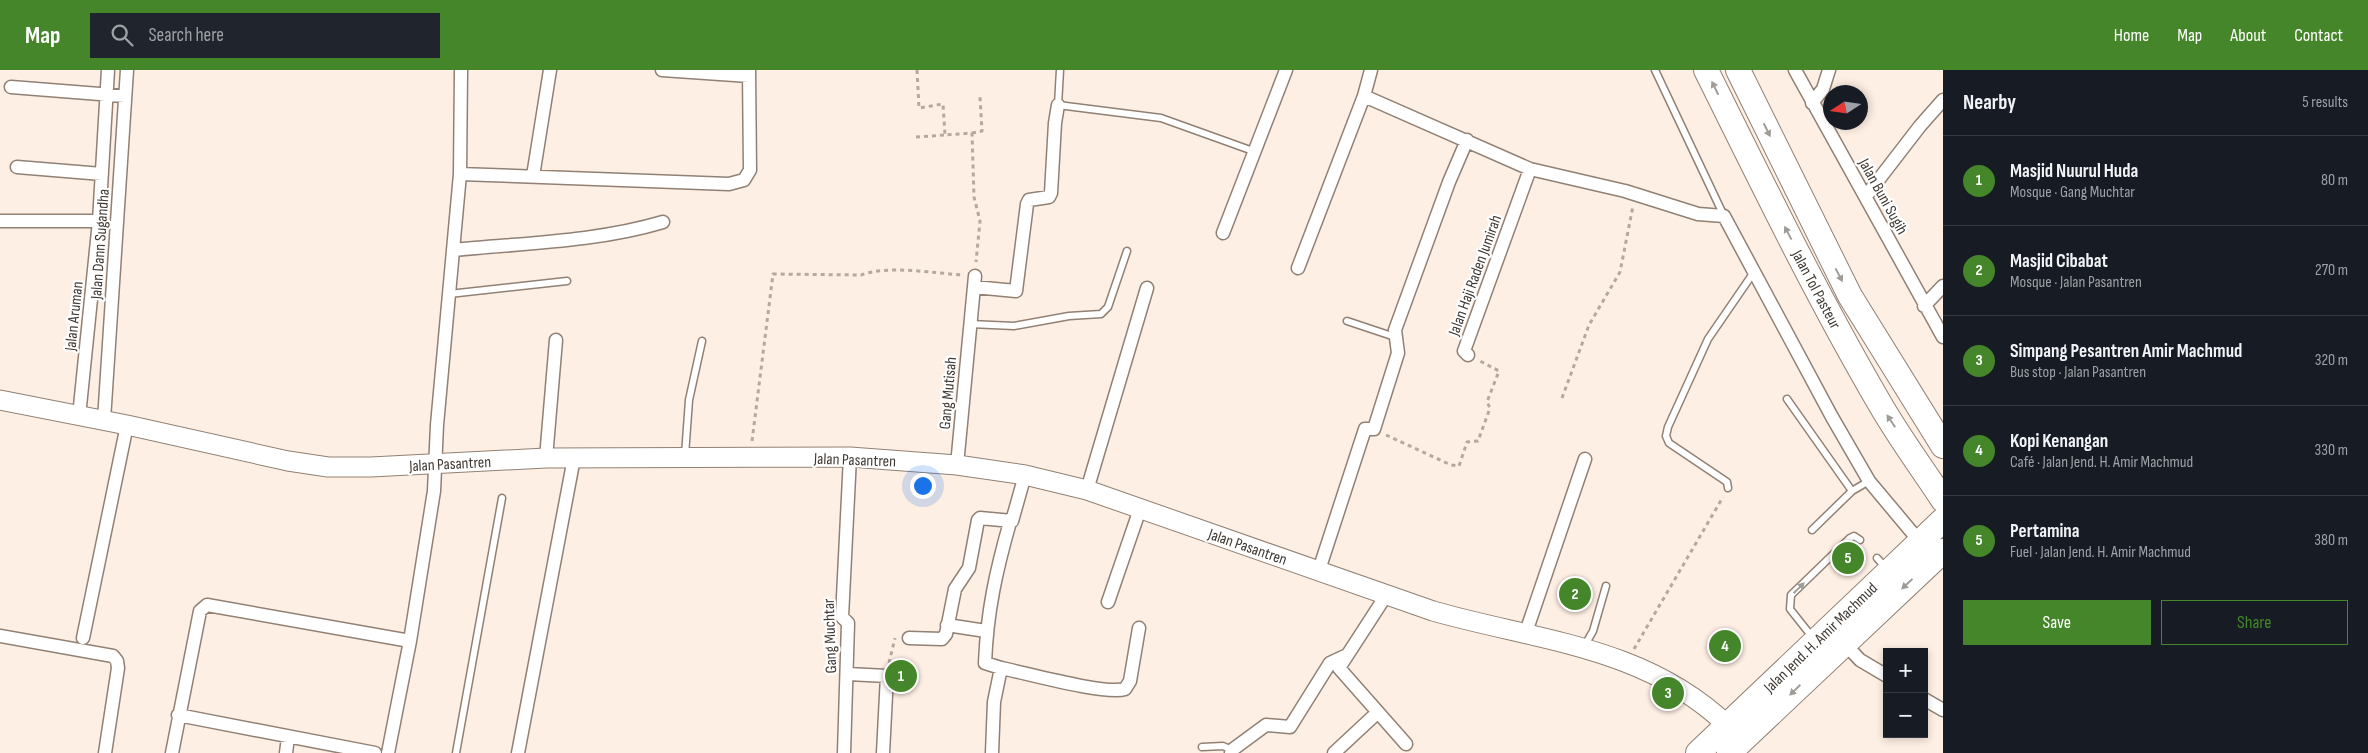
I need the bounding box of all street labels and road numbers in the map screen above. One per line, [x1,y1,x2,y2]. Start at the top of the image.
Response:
street label: Jalan Buni Sugih [1854,155,1911,238]
street label: Jalan Dann Sugandha [87,188,114,301]
street label: Jalan Haji Raden Jumirah [1444,213,1506,339]
street label: Jalan Tol Pasteur [1787,246,1845,333]
street label: Jalan Aruman [61,281,88,353]
street label: Gang Mutisah [936,356,961,430]
street label: Jalan Pasantren [813,450,896,471]
street label: Jalan Pasantren [408,453,492,476]
street label: Jalan Pasantren [1205,525,1289,570]
street label: Jalan Jend. H. Amir Machmud [1760,579,1882,698]
street label: Gang Muchtar [820,598,841,674]

